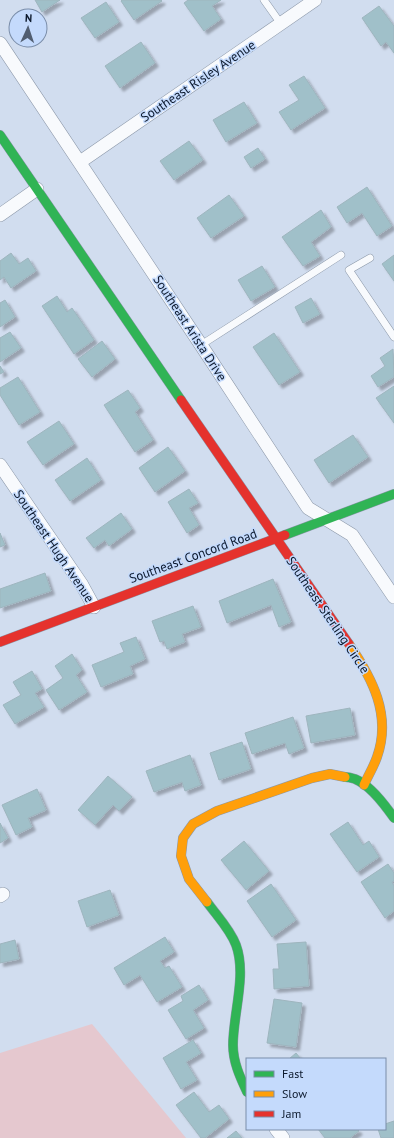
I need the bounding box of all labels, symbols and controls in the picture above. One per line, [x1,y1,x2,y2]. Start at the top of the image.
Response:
north arrow [8,8,48,48]
text: N [25,11,33,25]
street label: Southeast Risley Avenue [137,36,259,126]
street label: Southeast Arista Drive [149,272,231,384]
street label: Southeast Hugh Avenue [10,486,98,606]
street label: Southeast Concord Road [127,525,259,587]
street label: Southeast Sterling Circle [283,553,373,677]
legend [246,1058,386,1130]
text: Fast [282,1066,303,1081]
text: Slow [282,1086,307,1101]
text: Jam [281,1106,301,1121]

